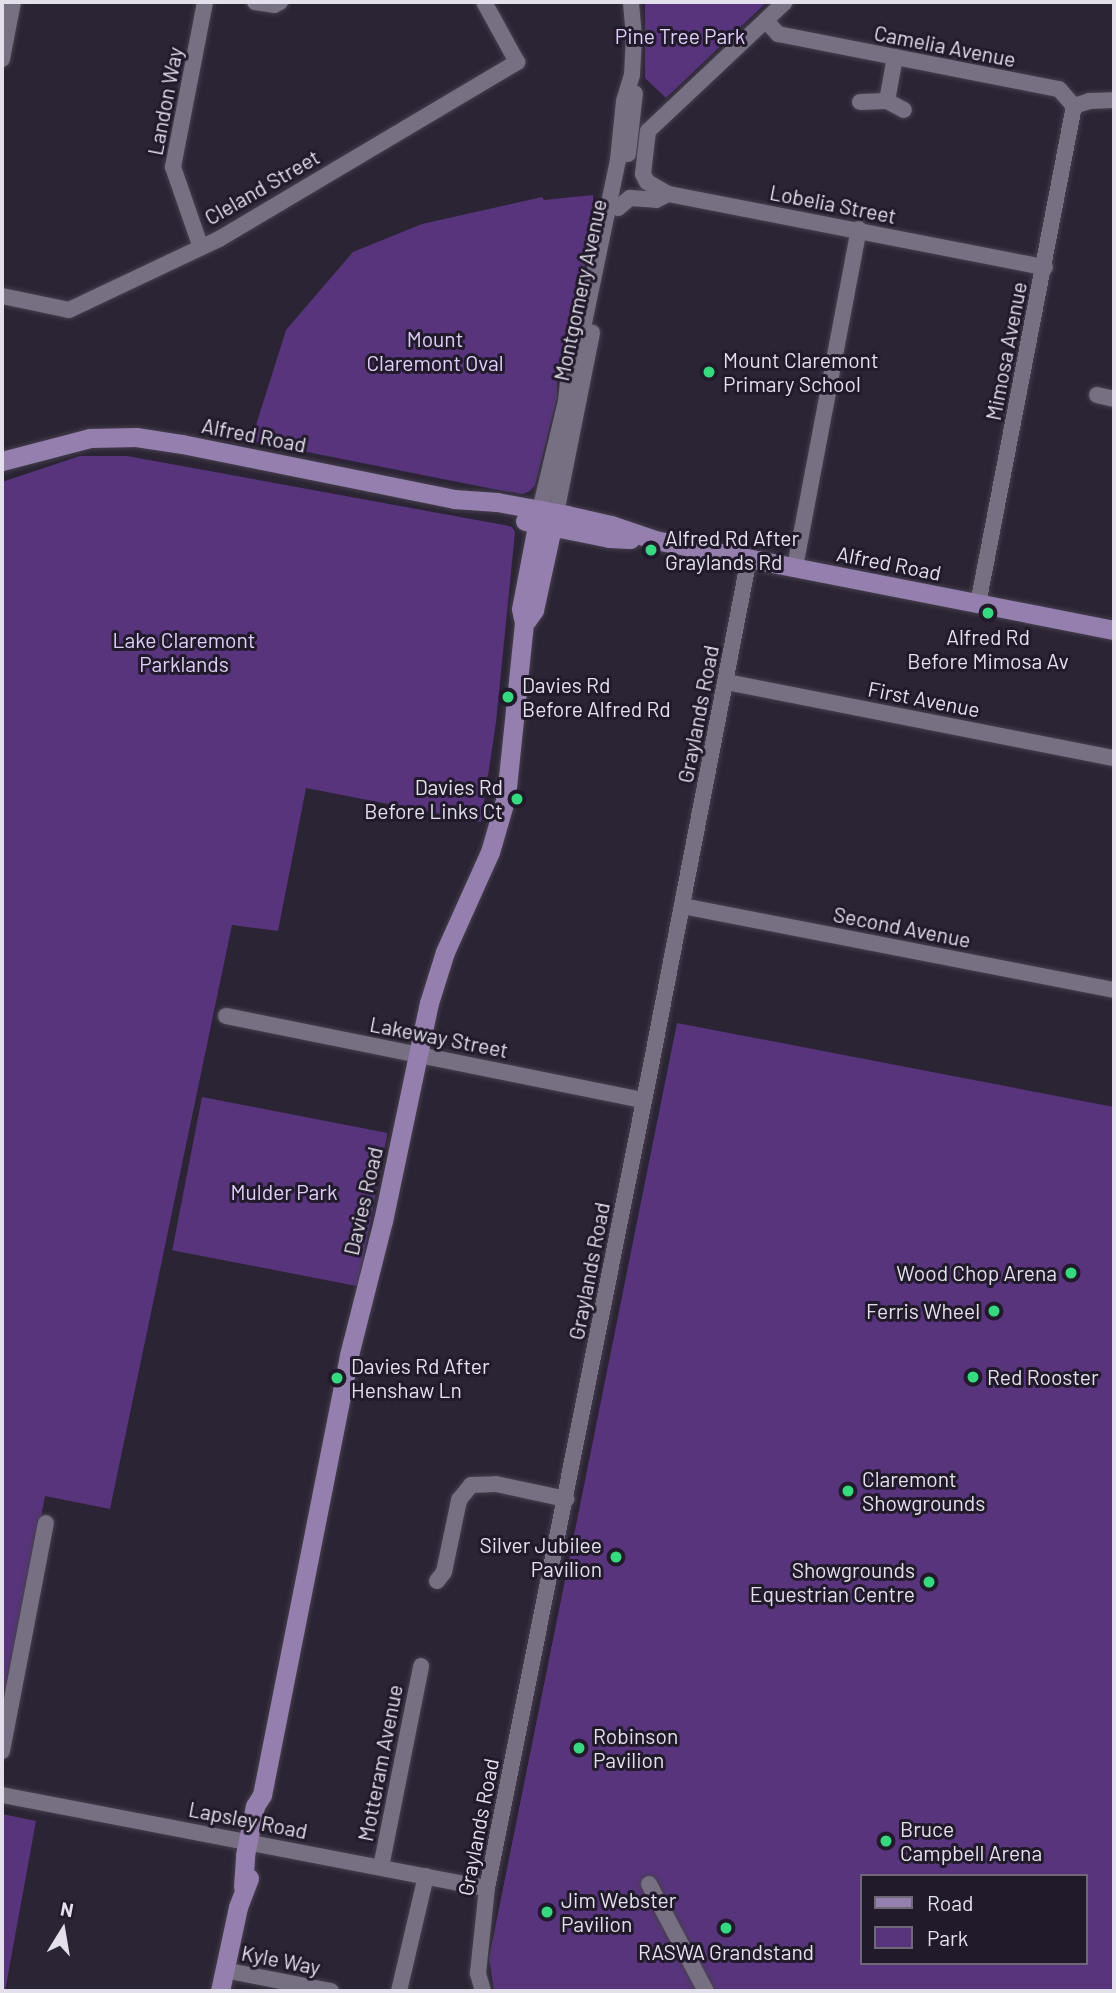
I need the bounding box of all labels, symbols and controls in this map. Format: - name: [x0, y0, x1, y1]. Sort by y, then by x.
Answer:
- street label: Camelia Avenue: [872, 20, 1018, 72]
- park label: Pine Tree Park: [615, 23, 745, 49]
- street label: Landon Way: [142, 45, 188, 157]
- street label: Cleland Street: [200, 144, 324, 230]
- street label: Lobelia Street: [768, 179, 898, 229]
- street label: Montgomery Avenue: [548, 197, 612, 383]
- street label: Mimosa Avenue: [980, 279, 1032, 423]
- park label: Mount Claremont Oval: [366, 326, 504, 376]
- place label: Mount Claremont Primary School: [723, 347, 879, 397]
- marker: Mount Claremont Primary School: [701, 364, 717, 380]
- street label: Alfred Road: [200, 413, 308, 457]
- place label: Alfred Rd After Graylands Rd: [665, 525, 799, 575]
- street label: Alfred Road: [835, 541, 943, 585]
- marker: Alfred Rd After Graylands Rd: [643, 542, 659, 558]
- marker: Alfred Rd Before Mimosa Av: [980, 605, 996, 621]
- place label: Alfred Rd Before Mimosa Av: [907, 624, 1069, 674]
- park label: Lake Claremont Parklands: [113, 627, 255, 677]
- street label: Graylands Road: [672, 643, 724, 785]
- place label: Davies Rd Before Alfred Rd: [522, 672, 671, 722]
- street label: First Avenue: [866, 676, 982, 722]
- marker: Davies Rd Before Alfred Rd: [500, 689, 516, 705]
- place label: Davies Rd Before Links Ct: [364, 774, 503, 824]
- marker: Davies Rd Before Links Ct: [509, 791, 525, 807]
- street label: Second Avenue: [831, 901, 973, 953]
- street label: Lakeway Street: [368, 1011, 510, 1063]
- street label: Davies Road: [338, 1144, 388, 1258]
- park label: Mulder Park: [231, 1179, 337, 1205]
- street label: Graylands Road: [563, 1200, 615, 1342]
- place label: Wood Chop Arena: [896, 1260, 1057, 1286]
- marker: Wood Chop Arena: [1063, 1265, 1079, 1281]
- place label: Ferris Wheel: [866, 1298, 980, 1324]
- marker: Ferris Wheel: [986, 1303, 1002, 1319]
- place label: Davies Rd After Henshaw Ln: [351, 1353, 490, 1403]
- place label: Red Rooster: [987, 1364, 1099, 1390]
- marker: Red Rooster: [965, 1369, 981, 1385]
- marker: Davies Rd After Henshaw Ln: [329, 1370, 345, 1386]
- place label: Claremont Showgrounds: [862, 1466, 985, 1516]
- marker: Claremont Showgrounds: [840, 1483, 856, 1499]
- place label: Silver Jubilee Pavilion: [479, 1532, 602, 1582]
- marker: Silver Jubilee Pavilion: [608, 1549, 624, 1565]
- place label: Showgrounds Equestrian Centre: [750, 1557, 915, 1607]
- marker: Showgrounds Equestrian Centre: [921, 1574, 937, 1590]
- street label: Motteram Avenue: [352, 1682, 408, 1844]
- place label: Robinson Pavilion: [593, 1723, 678, 1773]
- marker: Robinson Pavilion: [571, 1740, 587, 1756]
- street label: Graylands Road: [452, 1756, 504, 1898]
- street label: Lapsley Road: [186, 1796, 310, 1844]
- place label: Bruce Campbell Arena: [900, 1816, 1042, 1866]
- marker: Bruce Campbell Arena: [878, 1833, 894, 1849]
- legend: [860, 1874, 1088, 1965]
- place label: Jim Webster Pavilion: [561, 1887, 676, 1937]
- text: Road: [927, 1890, 973, 1915]
- north arrow: [28, 1895, 98, 1965]
- text: N: [59, 1896, 75, 1921]
- marker: Jim Webster Pavilion: [539, 1904, 555, 1920]
- marker: RASWA Grandstand: [718, 1920, 734, 1936]
- text: Park: [927, 1925, 968, 1950]
- place label: RASWA Grandstand: [638, 1939, 814, 1965]
- street label: Kyle Way: [239, 1940, 323, 1980]

